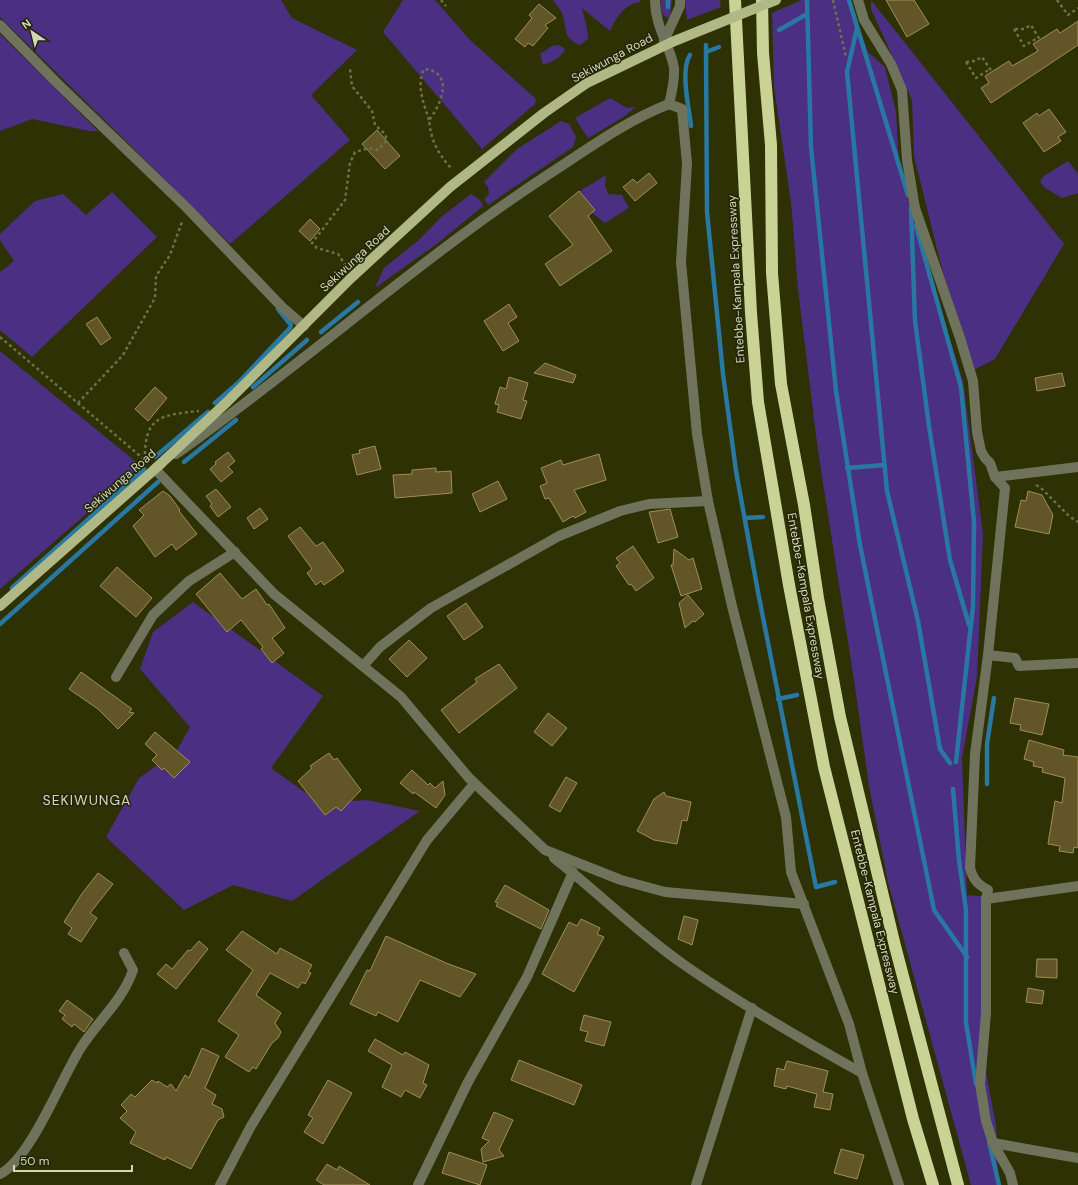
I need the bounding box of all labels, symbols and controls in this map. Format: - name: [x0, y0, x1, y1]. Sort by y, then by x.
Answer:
- north arrow: [12, 12, 52, 52]
- text: N: [19, 16, 34, 32]
- street label: Sekiwunga Road: [569, 30, 655, 86]
- street label: Entebbe-Kampala Expressway: [724, 194, 748, 364]
- street label: Sekiwunga Road: [317, 222, 393, 296]
- street label: Sekiwunga Road: [81, 445, 159, 517]
- street label: Entebbe-Kampala Expressway: [783, 511, 829, 681]
- district label: SEKIWUNGA: [43, 791, 131, 809]
- street label: Entebbe-Kampala Expressway: [847, 828, 903, 996]
- scale bar: [14, 1147, 132, 1173]
- text: 50 m: [20, 1153, 49, 1169]

